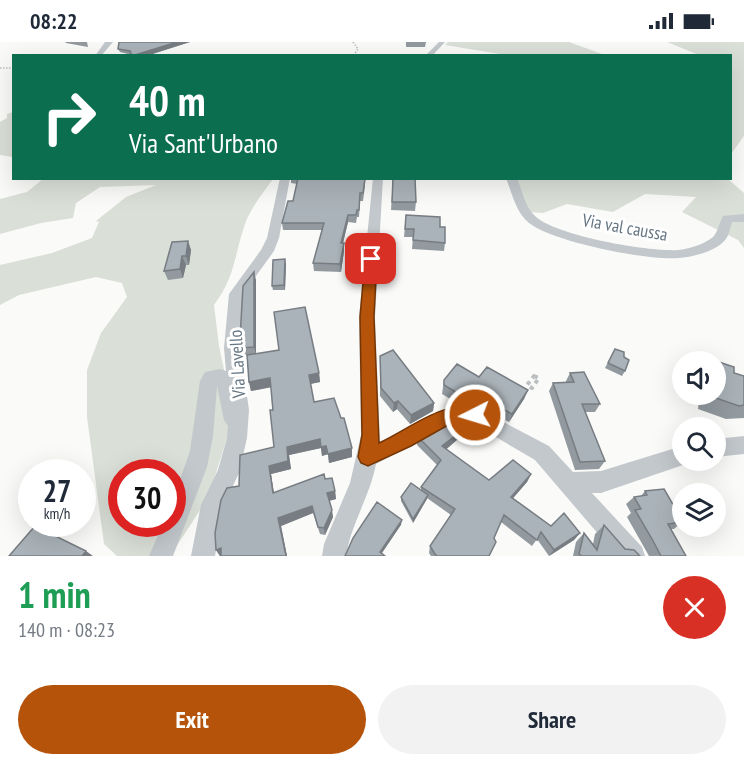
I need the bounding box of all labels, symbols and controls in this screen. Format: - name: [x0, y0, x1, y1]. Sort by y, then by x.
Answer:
- text: 08:22: [30, 7, 78, 35]
- text: 40 m: [129, 73, 206, 128]
- icon: right: [30, 78, 108, 156]
- text: Via Sant'Urbano: [129, 126, 278, 160]
- street label: Via val caussa: [580, 208, 669, 246]
- pin: [345, 233, 396, 284]
- icon: arrive: [354, 242, 387, 275]
- street label: Via Lavello: [224, 329, 250, 400]
- map controls: [672, 351, 726, 537]
- button: sound: [672, 351, 726, 405]
- position arrow: [443, 383, 507, 447]
- button: search: [672, 417, 726, 471]
- speed limit sign: 30: [108, 459, 186, 537]
- text: 27: [43, 471, 71, 510]
- button: layers: [672, 483, 726, 537]
- text: km/h: [44, 504, 70, 523]
- text: 1 min: [18, 571, 91, 618]
- button: close: [663, 576, 726, 639]
- text: 140 m · 08:23: [18, 617, 115, 643]
- button: Exit: [18, 685, 366, 754]
- button: Share: [378, 685, 726, 754]

